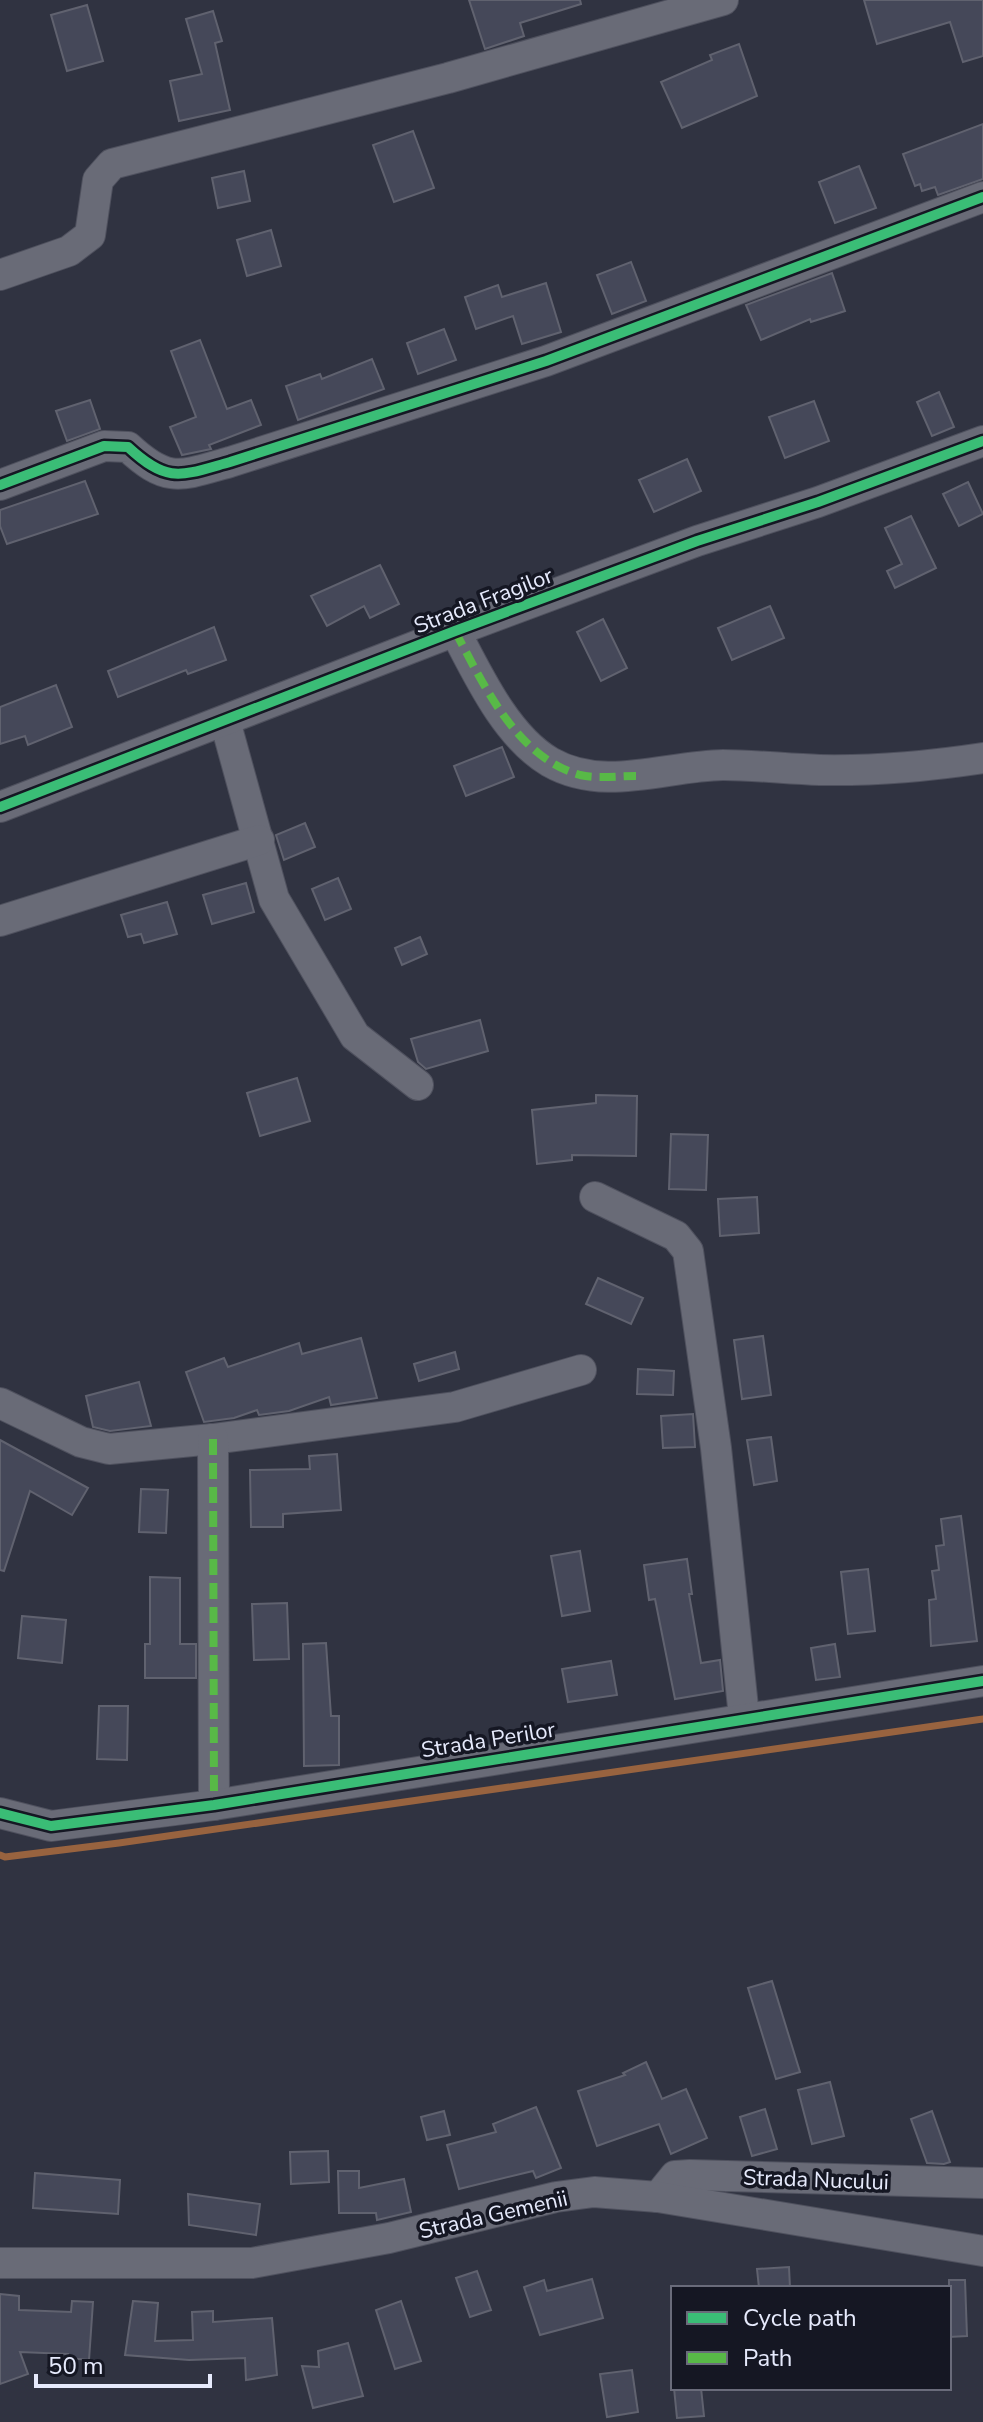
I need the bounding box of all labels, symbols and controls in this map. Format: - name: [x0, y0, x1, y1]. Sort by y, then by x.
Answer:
- street label: Strada Fragilor: [410, 561, 557, 641]
- street label: Strada Perilor: [419, 1715, 557, 1765]
- street label: Strada Nucului: [743, 2162, 889, 2198]
- street label: Strada Gemenii: [416, 2183, 570, 2247]
- legend: [671, 2286, 951, 2390]
- text: Cycle path: [743, 2302, 857, 2334]
- scale bar: [36, 2338, 210, 2388]
- text: Path: [743, 2342, 792, 2374]
- text: 50 m: [48, 2350, 104, 2382]

